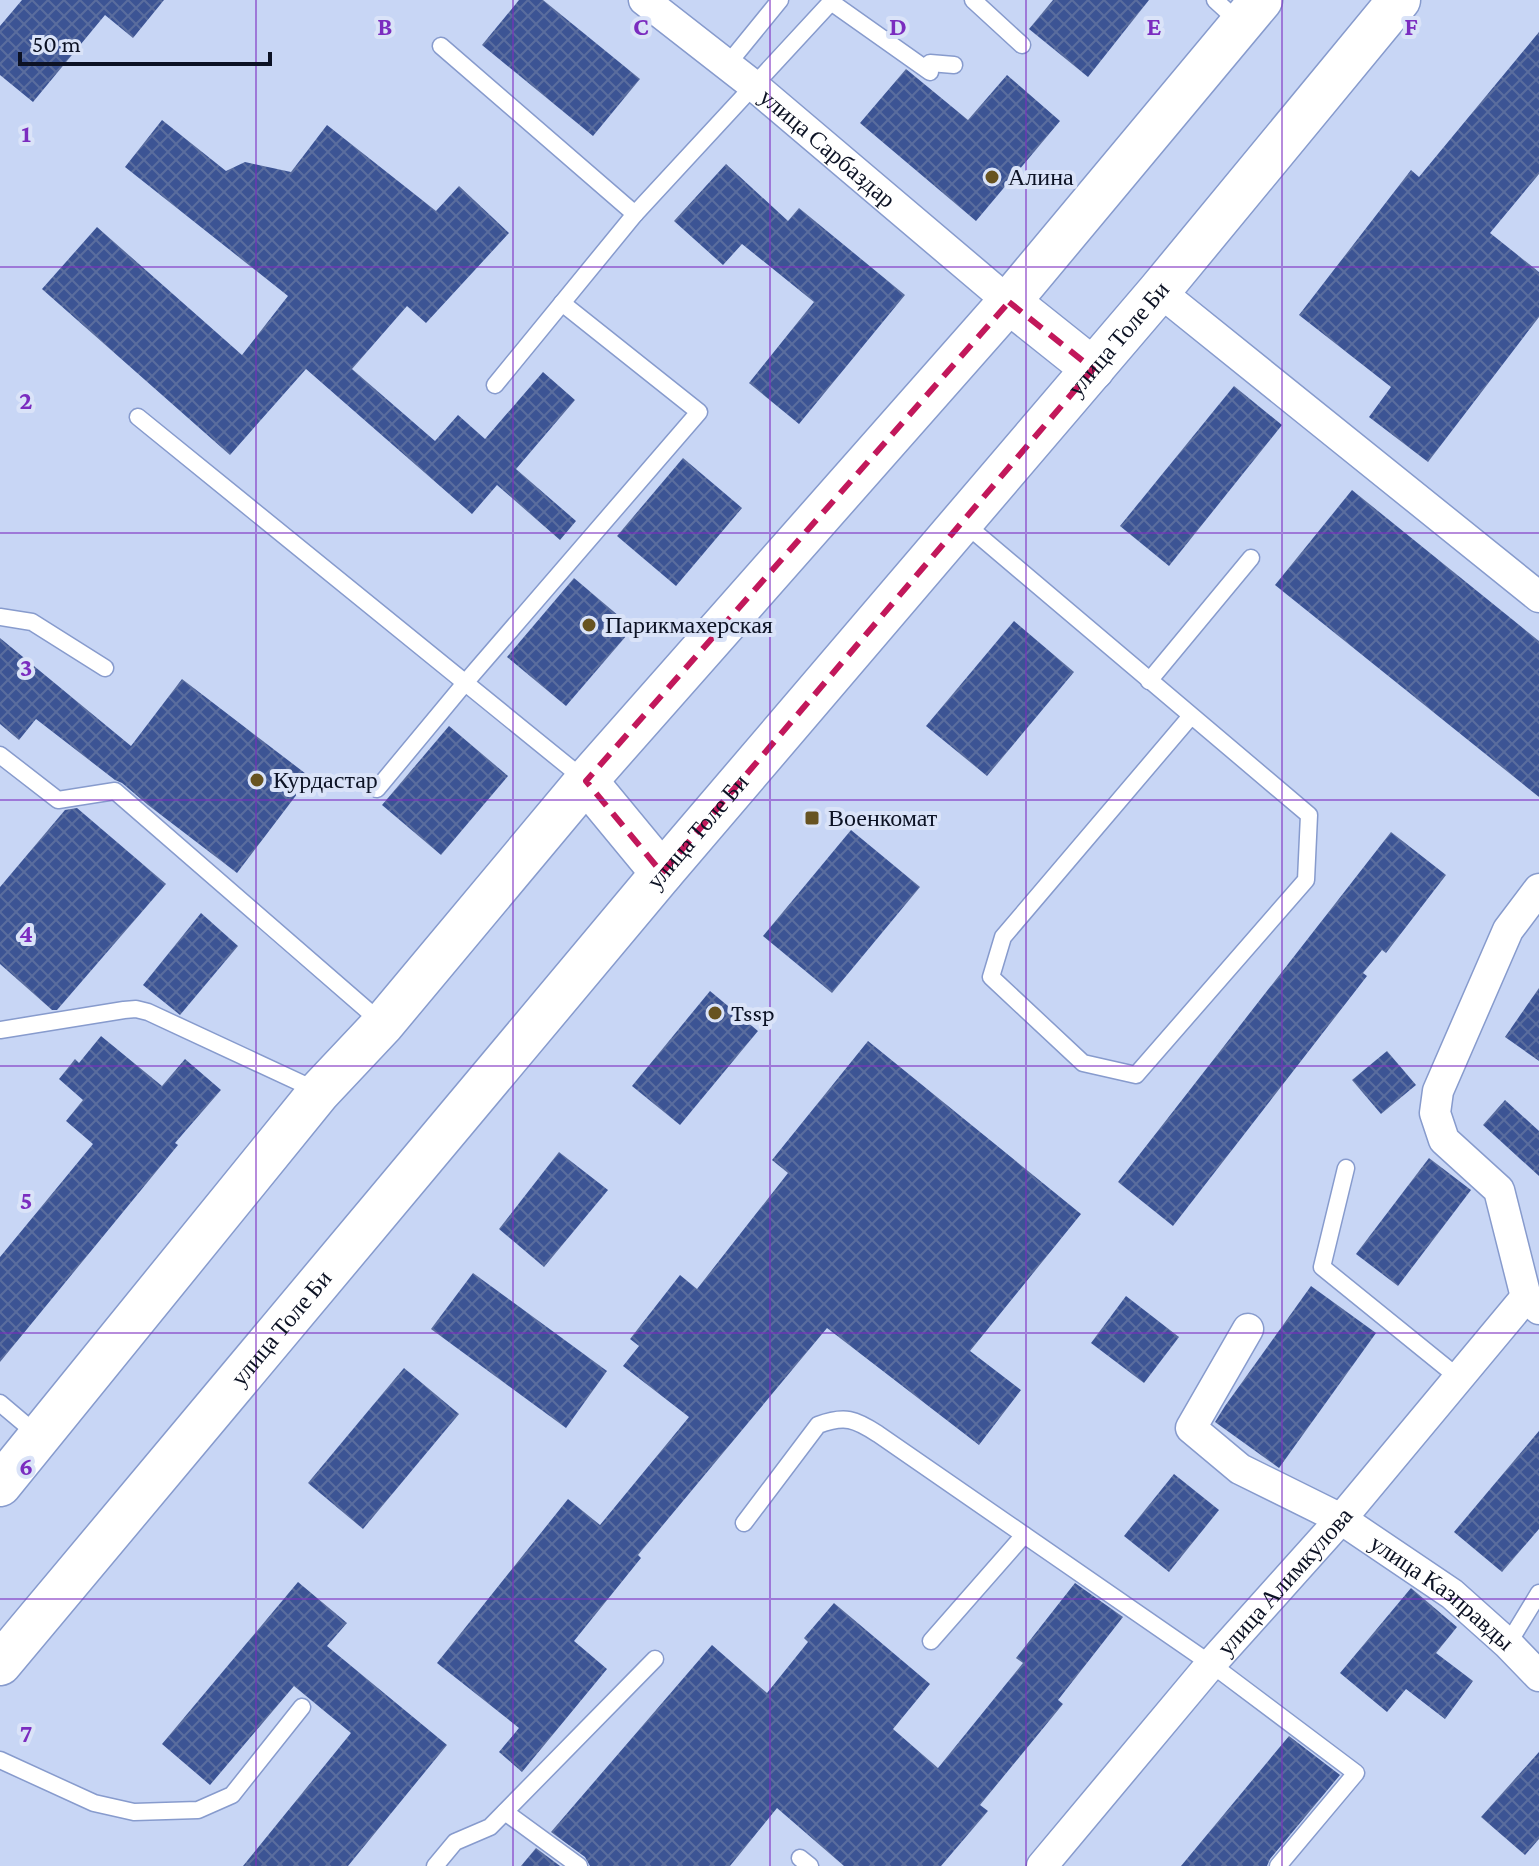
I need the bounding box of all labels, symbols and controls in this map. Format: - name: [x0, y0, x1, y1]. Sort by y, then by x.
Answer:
- text: B: [377, 12, 393, 41]
- text: C: [633, 12, 649, 41]
- text: D: [889, 12, 907, 41]
- text: E: [1147, 12, 1162, 41]
- text: F: [1404, 12, 1418, 41]
- scale bar: [20, 16, 270, 66]
- text: 50 m: [32, 30, 81, 57]
- street label: улица Сарбаздар: [755, 83, 901, 213]
- text: 1: [21, 119, 31, 148]
- place label: Алина: [1008, 163, 1074, 190]
- marker: Алина: [983, 168, 1001, 186]
- street label: улица Толе Би: [1061, 276, 1174, 401]
- text: 2: [19, 386, 33, 415]
- place label: Парикмахерская: [605, 611, 773, 638]
- marker: Парикмахерская: [580, 616, 598, 634]
- text: 3: [20, 653, 32, 682]
- place label: Курдастар: [273, 766, 378, 793]
- street label: улица Толе Би: [641, 768, 754, 894]
- marker: Курдастар: [248, 771, 266, 789]
- place label: Военкомат: [828, 804, 938, 831]
- marker: Военкомат: [803, 809, 821, 827]
- text: 4: [19, 919, 33, 948]
- place label: Tssp: [731, 999, 775, 1026]
- marker: Tssp: [706, 1004, 724, 1022]
- text: 5: [20, 1186, 32, 1215]
- street label: улица Толе Би: [225, 1265, 337, 1391]
- text: 6: [19, 1452, 33, 1481]
- street label: улица Алимкулова: [1211, 1502, 1358, 1661]
- street label: улица Казправды: [1365, 1529, 1520, 1656]
- text: 7: [20, 1719, 32, 1748]

